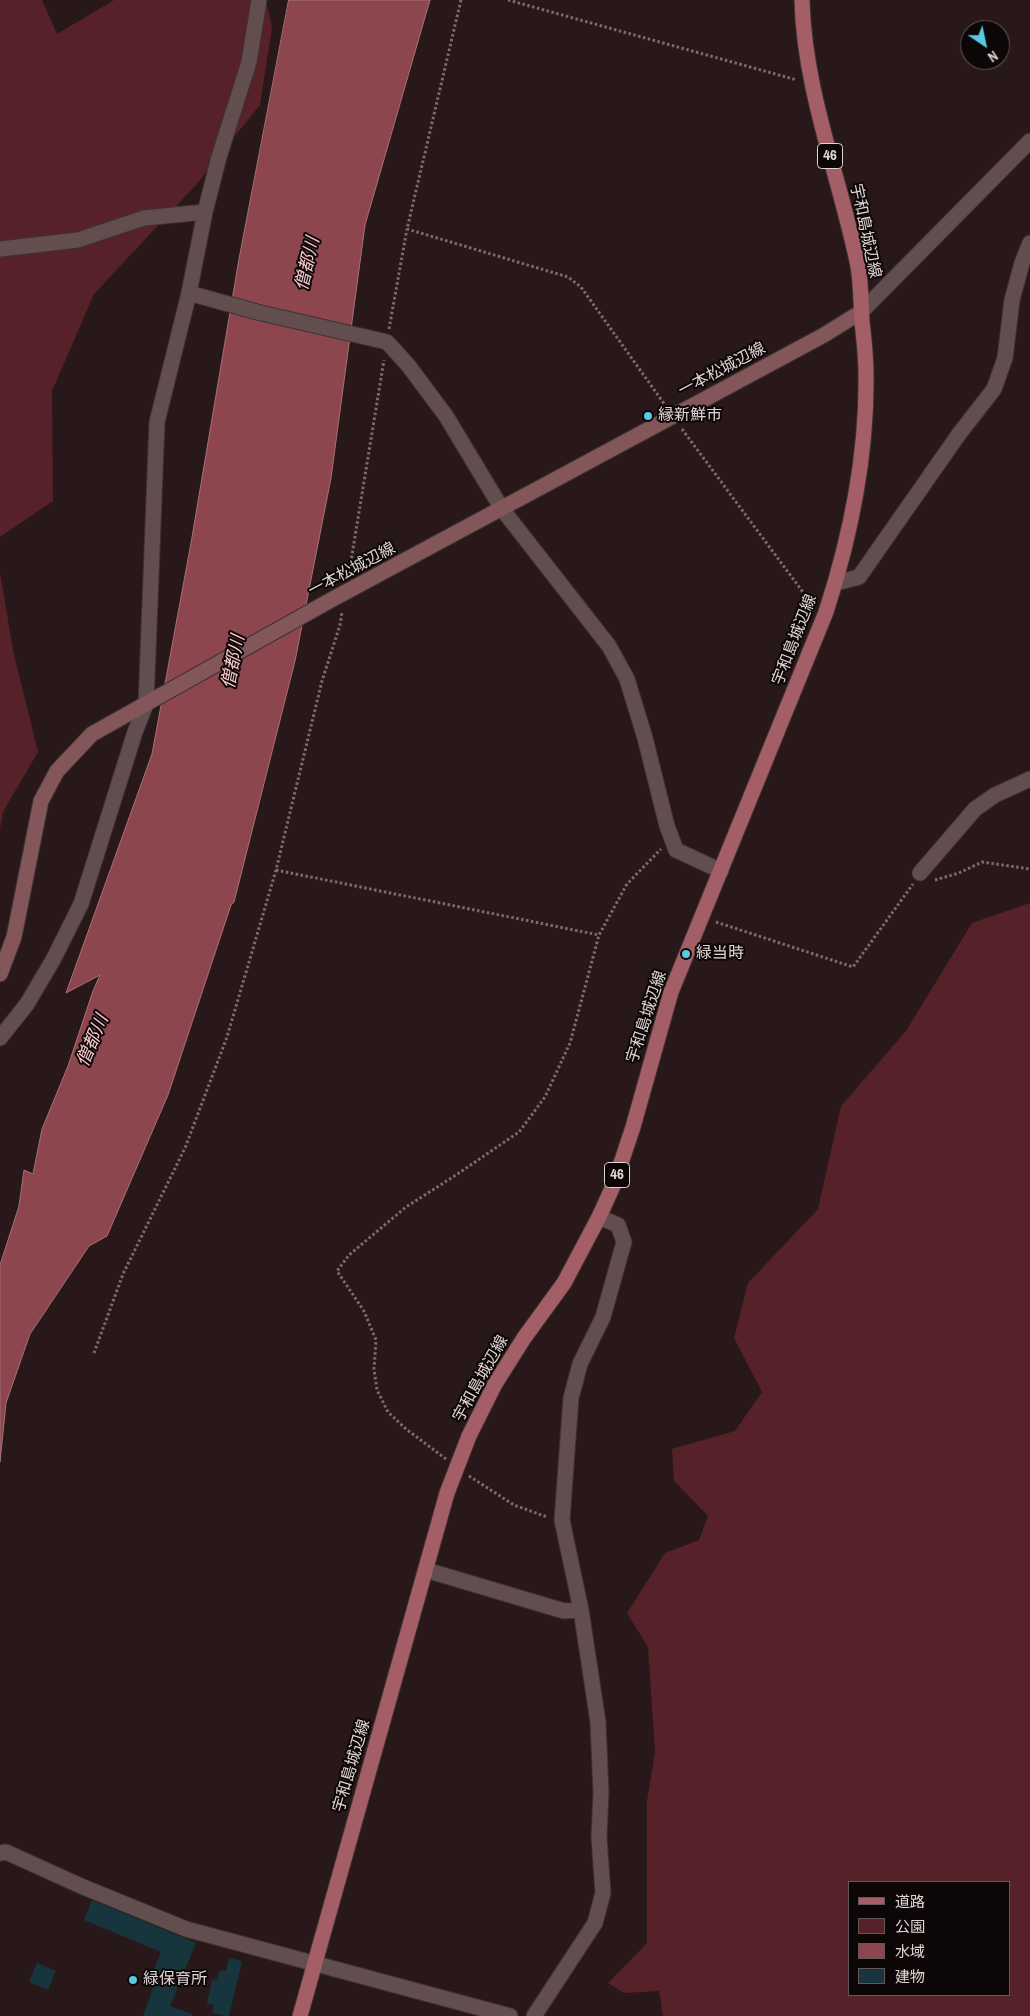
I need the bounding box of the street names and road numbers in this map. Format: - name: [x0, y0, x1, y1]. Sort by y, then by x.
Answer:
- road number: 46: [818, 144, 842, 168]
- street label: 宇和島城辺線: [846, 182, 884, 280]
- street label: 一本松城辺線: [675, 339, 769, 401]
- street label: 一本松城辺線: [305, 539, 399, 601]
- street label: 宇和島城辺線: [769, 592, 821, 688]
- street label: 宇和島城辺線: [623, 968, 671, 1066]
- road number: 46: [604, 1162, 630, 1188]
- street label: 宇和島城辺線: [449, 1332, 513, 1426]
- street label: 宇和島城辺線: [330, 1717, 374, 1815]

